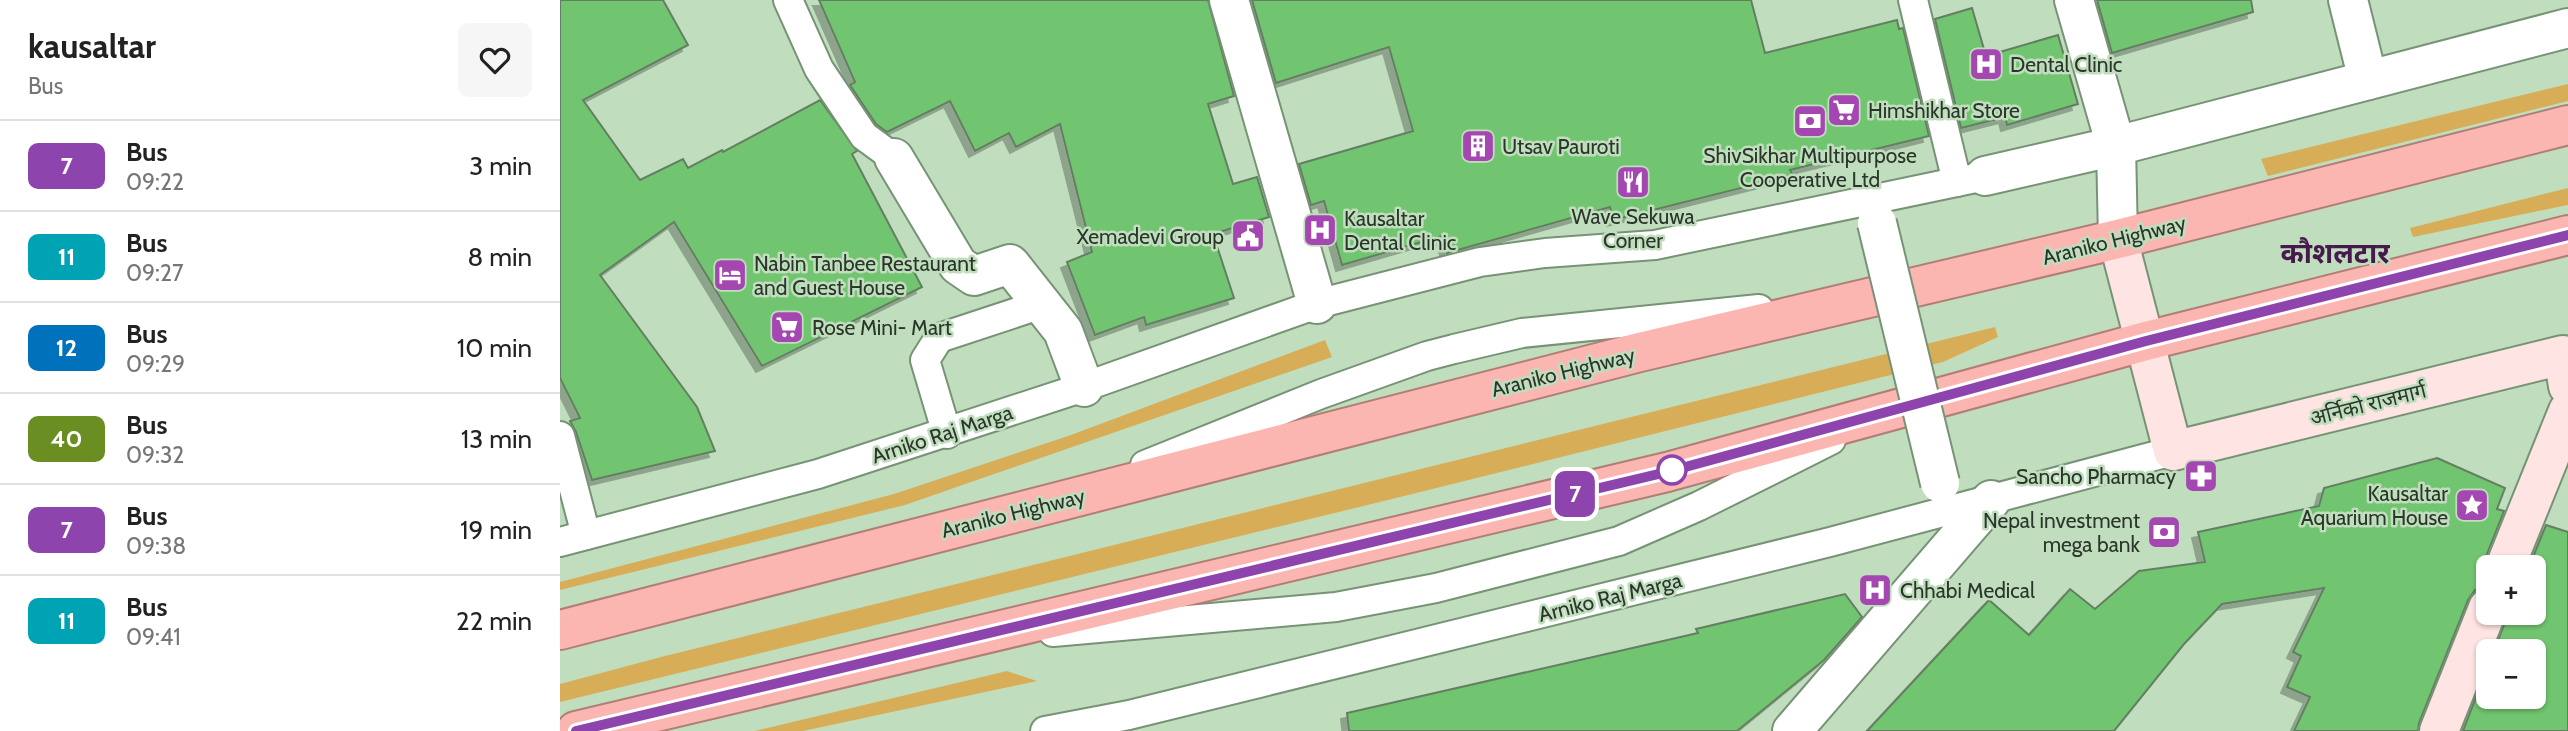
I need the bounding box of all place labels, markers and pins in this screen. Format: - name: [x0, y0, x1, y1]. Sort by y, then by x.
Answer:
- hospital icon: Dental Clinic: [1967, 45, 2005, 83]
- place label: Dental Clinic: [2010, 52, 2122, 77]
- supermarket icon: Himshikhar Store: [1825, 91, 1863, 129]
- place label: Himshikhar Store: [1868, 98, 2020, 123]
- bank icon: ShivSikhar Multipurpose Cooperative Ltd: [1791, 102, 1829, 140]
- building icon: Utsav Pauroti: [1459, 127, 1497, 165]
- place label: Utsav Pauroti: [1502, 134, 1620, 159]
- place label: ShivSikhar Multipurpose Cooperative Ltd: [1703, 143, 1917, 192]
- restaurant icon: Wave Sekuwa Corner: [1614, 163, 1652, 201]
- place label: Wave Sekuwa Corner: [1572, 204, 1695, 253]
- place label: Kausaltar Dental Clinic: [1344, 206, 1456, 255]
- hospital icon: Kausaltar Dental Clinic: [1301, 211, 1339, 249]
- public building icon: Xemadevi Group: [1229, 217, 1267, 255]
- place label: Xemadevi Group: [1077, 224, 1224, 249]
- place label: Nabin Tanbee Restaurant and Guest House: [754, 251, 976, 300]
- hotel icon: Nabin Tanbee Restaurant and Guest House: [711, 256, 749, 294]
- supermarket icon: Rose Mini- Mart: [768, 308, 806, 346]
- place label: Rose Mini- Mart: [812, 315, 952, 340]
- unlabelled marker: [1657, 455, 1687, 485]
- pharmacy icon: Sancho Pharmacy: [2182, 457, 2220, 495]
- place label: Sancho Pharmacy: [2016, 464, 2176, 489]
- place label: Kausaltar Aquarium House: [2301, 481, 2448, 530]
- place icon: Kausaltar Aquarium House: [2453, 486, 2491, 524]
- place label: Nepal investment mega bank: [1983, 508, 2141, 557]
- bank icon: Nepal investment mega bank: [2145, 513, 2183, 551]
- hospital icon: Chhabi Medical: [1856, 571, 1894, 609]
- place label: Chhabi Medical: [1900, 578, 2035, 603]

